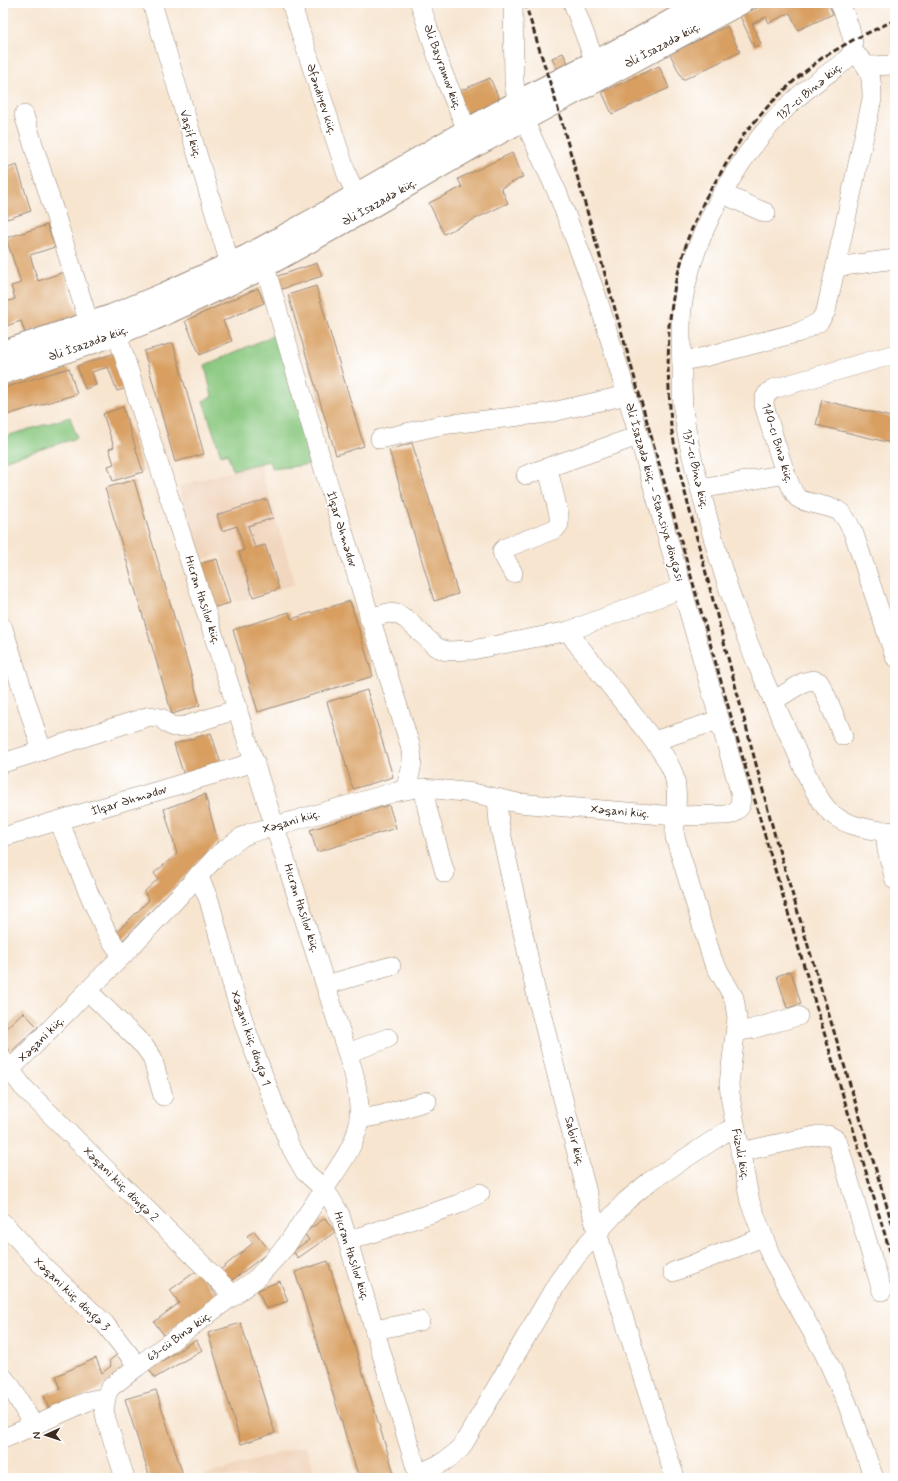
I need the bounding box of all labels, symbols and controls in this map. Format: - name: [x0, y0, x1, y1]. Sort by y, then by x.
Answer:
- street label: Əli İsazadə küç.: [622, 19, 703, 73]
- street label: Əli Bayramov küç.: [419, 22, 465, 112]
- street label: 137-ci Binə küç.: [773, 59, 846, 124]
- street label: Əfəndiyev küç.: [302, 62, 340, 137]
- street label: Vaqif küç.: [175, 108, 205, 160]
- street label: Əli İsazadə küç.: [339, 175, 420, 231]
- street label: Əli İsazadə küç.: [46, 322, 130, 366]
- street label: Əli İsazadə küç. - Stansiya döngəsi: [620, 401, 687, 584]
- street label: 140-cı Binə küç.: [757, 401, 797, 485]
- street label: 137-ci Binə küç.: [678, 428, 712, 511]
- street label: İlqar Əhmədov: [322, 489, 360, 570]
- street label: Hicran Hasilov küç.: [180, 554, 224, 647]
- street label: İlqar Əhmədov: [89, 782, 170, 820]
- street label: Xəqani küç.: [590, 801, 650, 823]
- street label: Xəqani küç.: [261, 806, 322, 838]
- street label: Hicran Hasilov küç.: [279, 862, 323, 955]
- street label: Xəqani küç. döngə 1: [225, 989, 274, 1088]
- street label: Xəqani küç.: [15, 1013, 68, 1066]
- street label: Sabir küç.: [560, 1115, 588, 1168]
- street label: Füzuli küç.: [727, 1127, 753, 1181]
- street label: Xəqani küç. döngə 2: [78, 1144, 161, 1227]
- street label: Hicran Hasilov küç.: [329, 1210, 373, 1303]
- street label: Xəqani küç. döngə 3: [29, 1254, 113, 1336]
- street label: 63-cü Binə küç.: [144, 1308, 215, 1366]
- north arrow: [26, 1415, 66, 1455]
- text: N: [30, 1431, 44, 1439]

